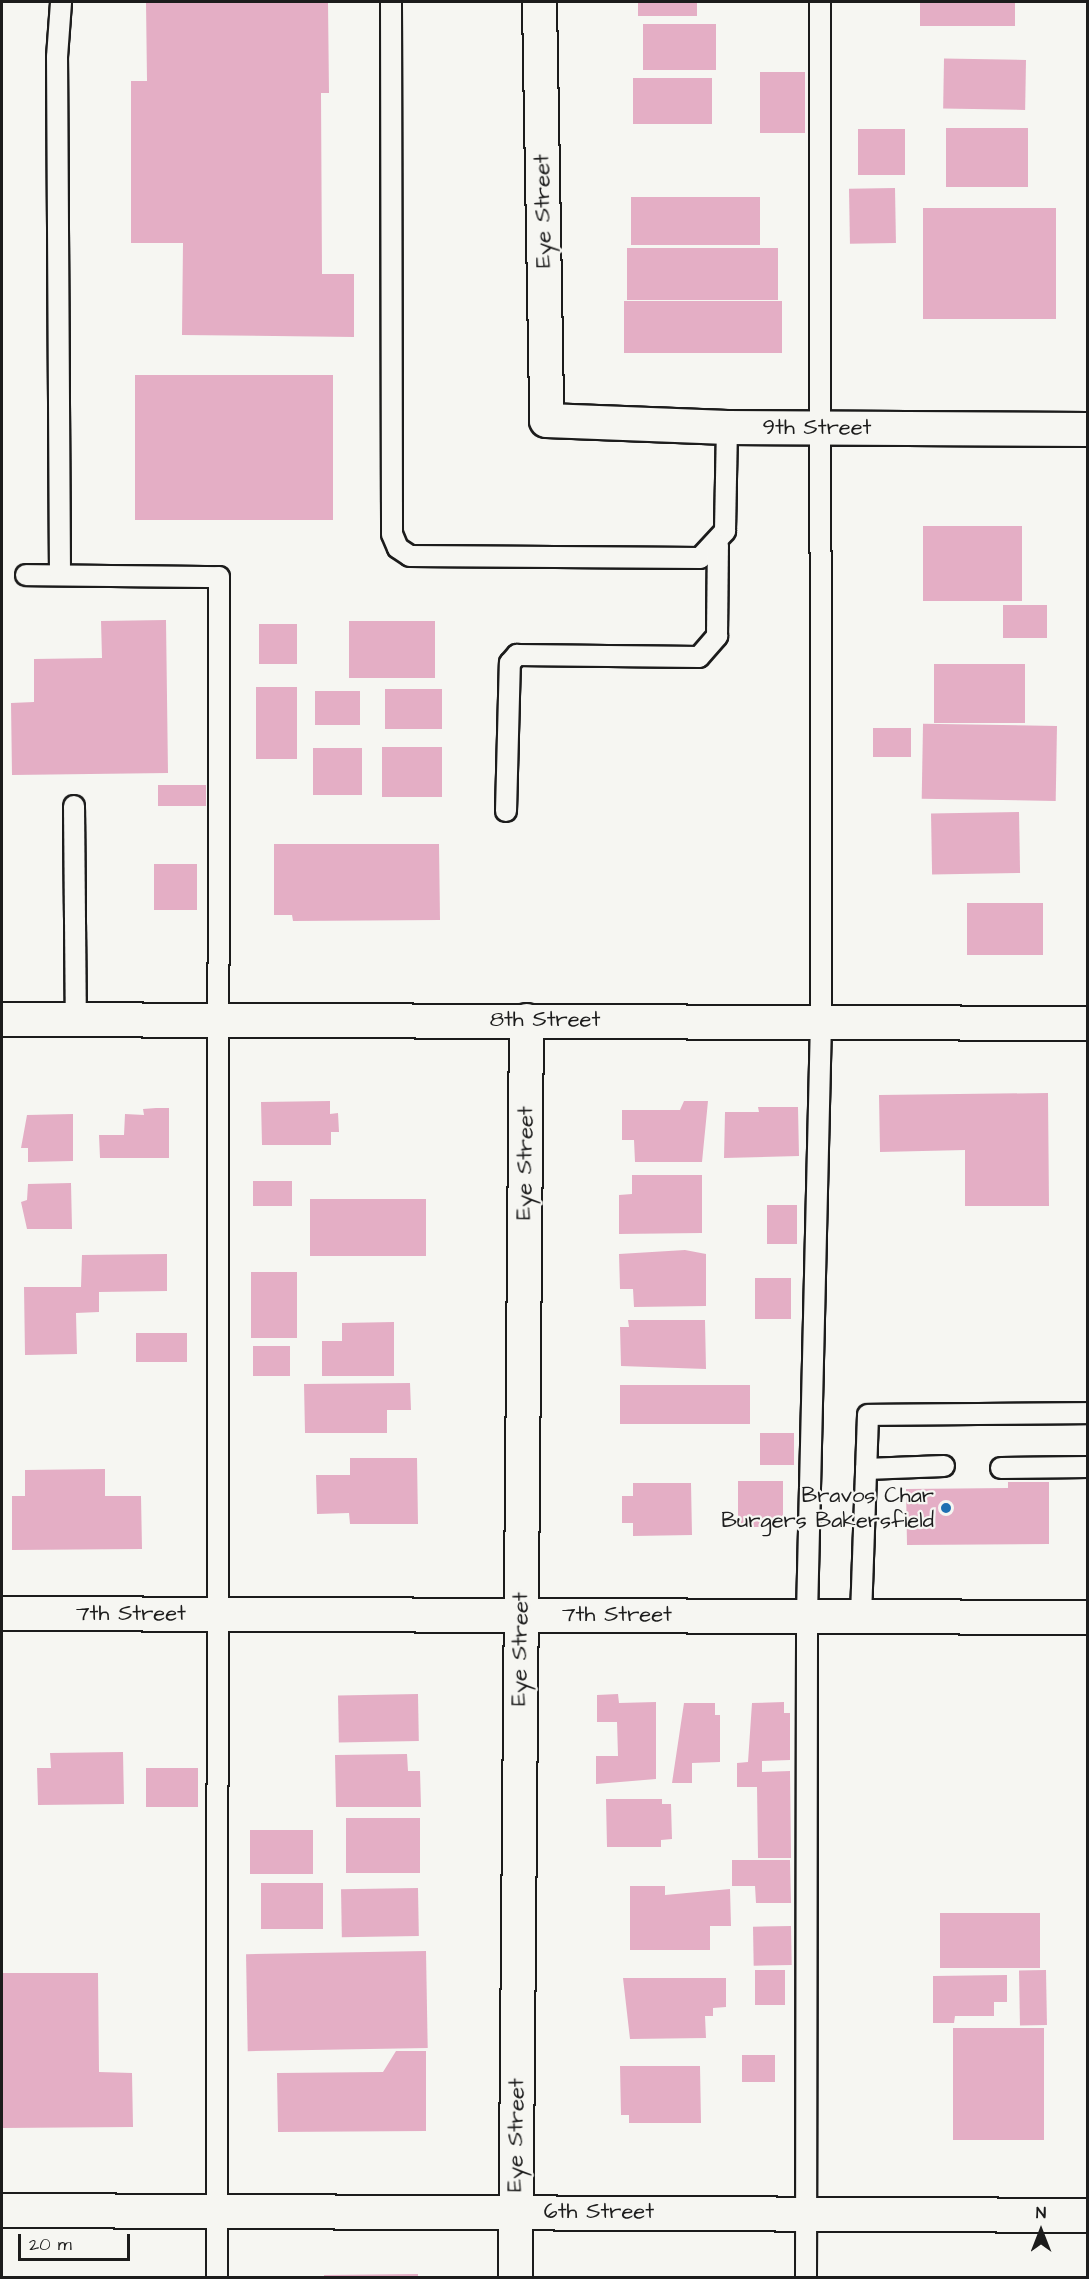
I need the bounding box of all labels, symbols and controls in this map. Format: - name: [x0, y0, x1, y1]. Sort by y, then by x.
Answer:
- street label: Eye Street: [529, 154, 557, 268]
- street label: 9th Street: [763, 415, 871, 441]
- street label: 8th Street: [490, 1007, 600, 1033]
- street label: Eye Street: [511, 1106, 539, 1220]
- place label: Bravos Char Burgers Bakersfield: [721, 1482, 934, 1534]
- marker: Bravos Char Burgers Bakersfield: [939, 1501, 953, 1515]
- street label: Eye Street: [506, 1592, 534, 1706]
- street label: 7th Street: [76, 1601, 186, 1627]
- street label: 7th Street: [562, 1602, 672, 1628]
- street label: Eye Street: [502, 2078, 530, 2192]
- street label: 6th Street: [544, 2199, 654, 2225]
- north arrow: [1011, 2201, 1071, 2261]
- text: N: [1036, 2202, 1046, 2224]
- scale bar: [21, 2222, 134, 2260]
- text: 20 m: [29, 2232, 72, 2257]

